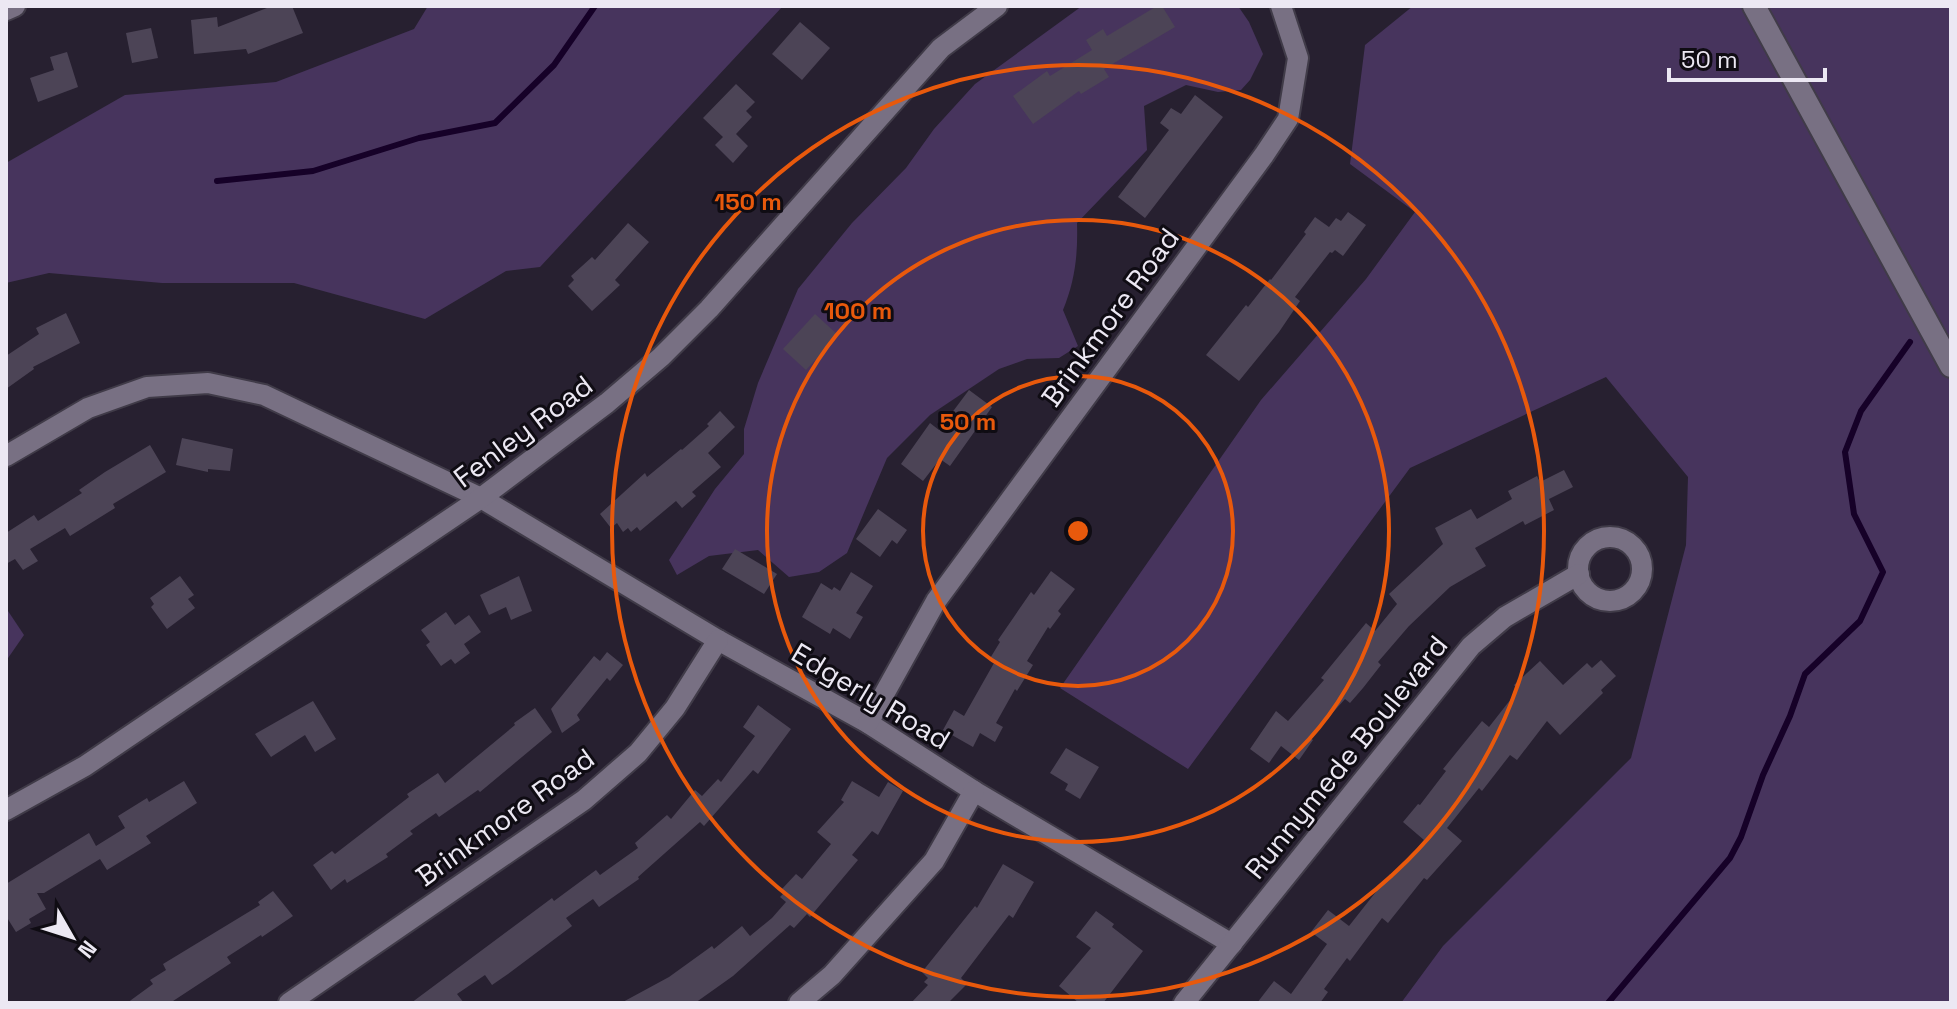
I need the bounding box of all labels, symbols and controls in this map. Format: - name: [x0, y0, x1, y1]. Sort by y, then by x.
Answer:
- scale bar: [1669, 32, 1825, 82]
- text: 50 m: [1681, 44, 1738, 75]
- text: 150 m: [714, 186, 782, 217]
- street label: Brinkmore Road: [1033, 221, 1187, 413]
- text: 100 m: [824, 295, 892, 326]
- street label: Fenley Road: [446, 367, 600, 495]
- text: 50 m: [940, 406, 996, 437]
- centre of rings: [1064, 517, 1092, 545]
- street label: Runnymede Boulevard: [1237, 628, 1455, 886]
- street label: Edgerly Road: [785, 635, 957, 757]
- street label: Brinkmore Road: [409, 740, 601, 894]
- north arrow: [32, 897, 112, 977]
- text: N: [72, 935, 103, 964]

